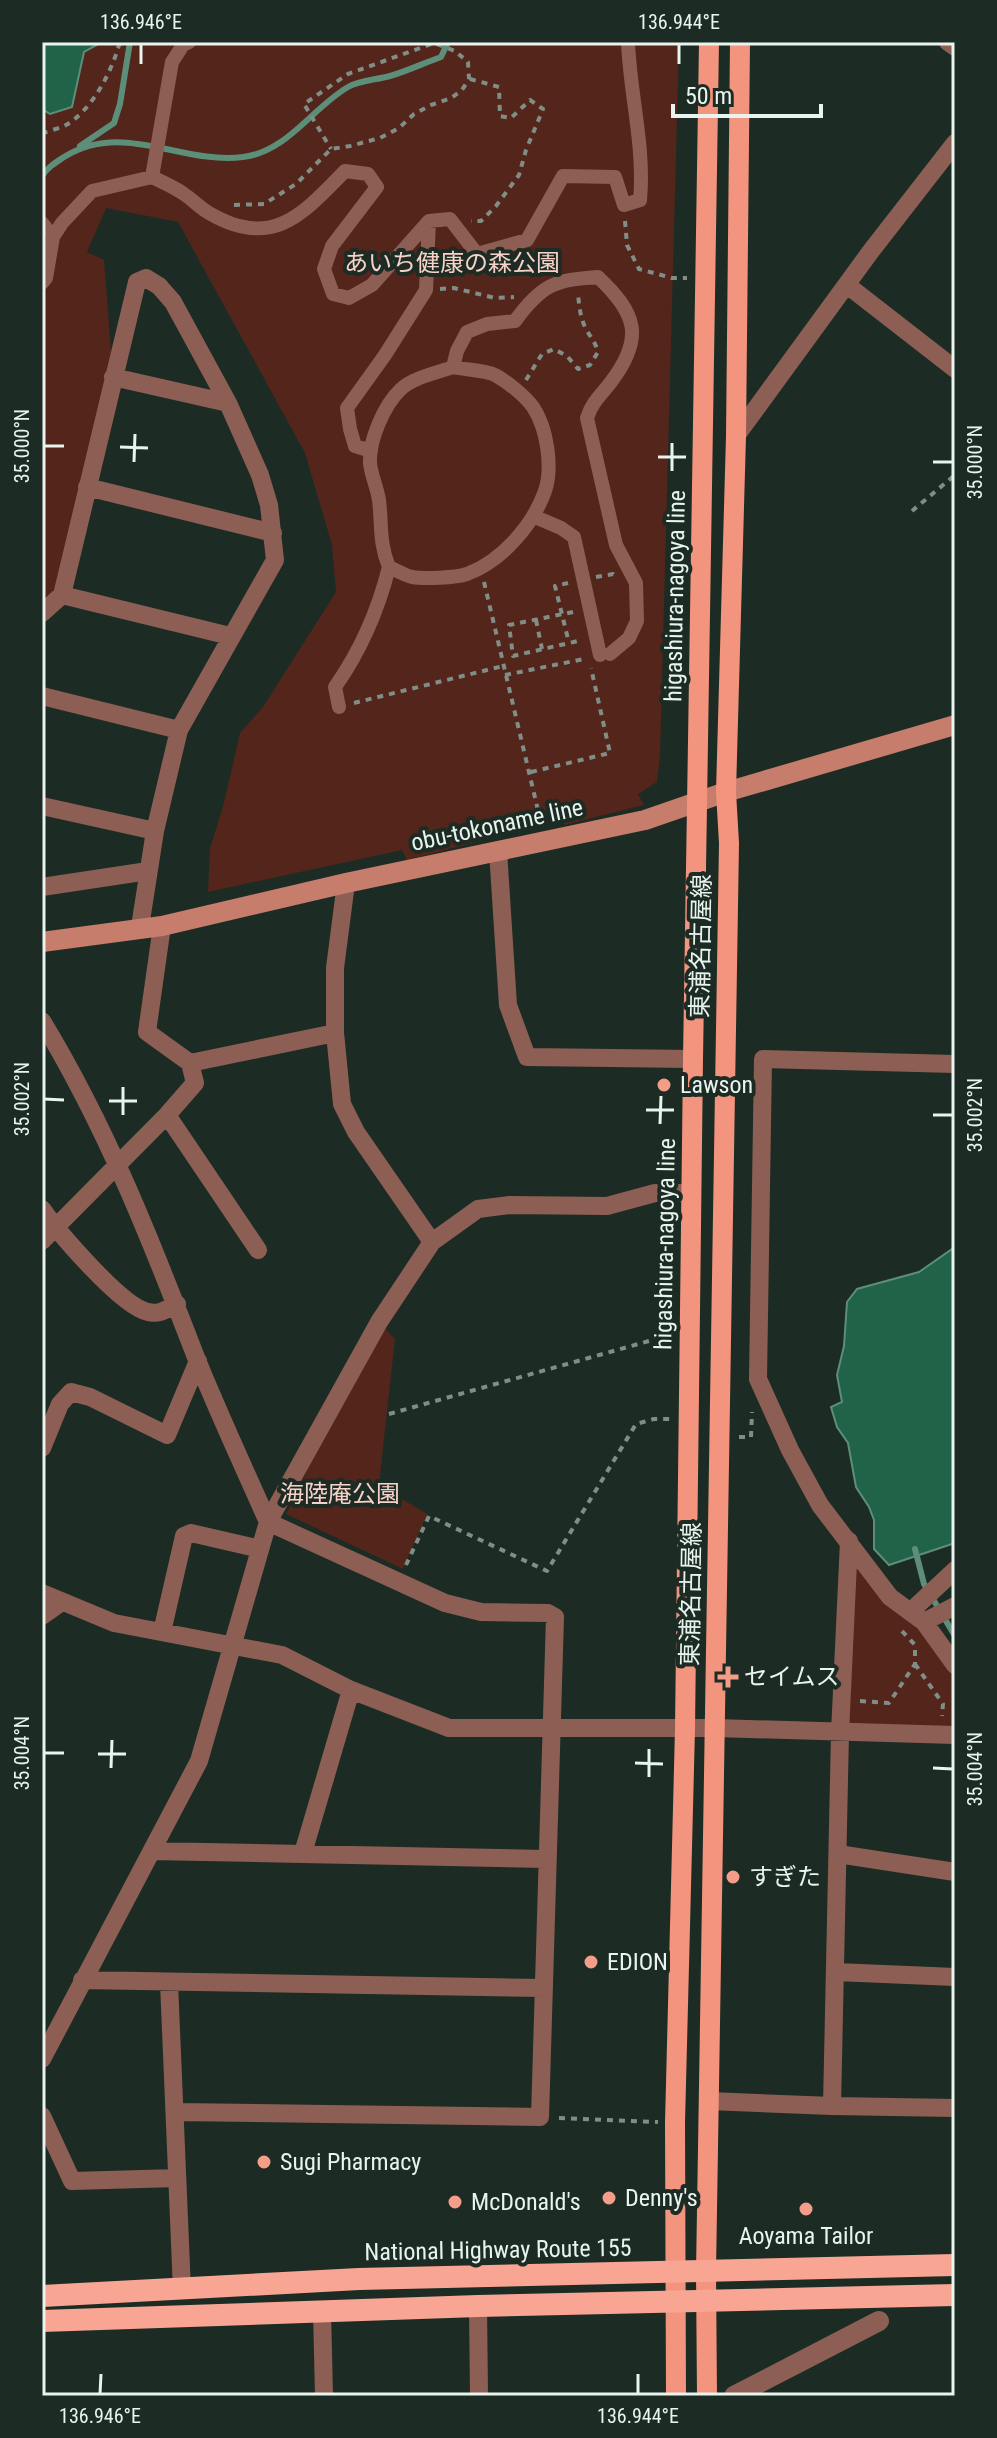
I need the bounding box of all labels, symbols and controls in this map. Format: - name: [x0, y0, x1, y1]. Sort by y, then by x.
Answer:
- text: 136.946°E: [100, 10, 182, 34]
- text: 136.944°E: [638, 10, 720, 34]
- scale bar: [673, 68, 821, 118]
- text: 50 m: [685, 82, 732, 110]
- park label: あいち健康の森公園: [344, 249, 560, 277]
- text: 35.000°N: [10, 409, 34, 483]
- text: 35.000°N: [963, 425, 987, 499]
- street label: higashiura-nagoya line: [659, 490, 691, 702]
- street label: obu-tokoname line: [408, 793, 586, 857]
- street label: 東浦名古屋線: [686, 874, 716, 1018]
- text: 35.002°N: [10, 1062, 34, 1136]
- place label: Lawson: [680, 1071, 753, 1099]
- marker: Lawson: [655, 1076, 673, 1094]
- text: 35.002°N: [963, 1078, 987, 1152]
- street label: higashiura-nagoya line: [649, 1138, 681, 1350]
- park label: 海陸庵公園: [280, 1480, 400, 1508]
- street label: 東浦名古屋線: [676, 1522, 706, 1666]
- place label: セイムス: [744, 1663, 840, 1691]
- marker: セイムス: [719, 1668, 737, 1686]
- text: 35.004°N: [10, 1716, 34, 1790]
- text: 35.004°N: [963, 1732, 987, 1806]
- place label: すぎた: [749, 1863, 821, 1891]
- marker: すぎた: [724, 1868, 742, 1886]
- place label: EDION: [607, 1948, 668, 1976]
- marker: EDION: [582, 1953, 600, 1971]
- place label: Sugi Pharmacy: [280, 2148, 421, 2176]
- marker: Sugi Pharmacy: [255, 2153, 273, 2171]
- place label: Denny's: [625, 2184, 698, 2212]
- place label: McDonald's: [471, 2188, 581, 2216]
- marker: Denny's: [600, 2189, 618, 2207]
- marker: McDonald's: [446, 2193, 464, 2211]
- marker: Aoyama Tailor: [797, 2200, 815, 2218]
- place label: Aoyama Tailor: [739, 2222, 873, 2250]
- street label: National Highway Route 155: [364, 2234, 632, 2266]
- text: 136.946°E: [59, 2404, 141, 2428]
- text: 136.944°E: [597, 2404, 679, 2428]

